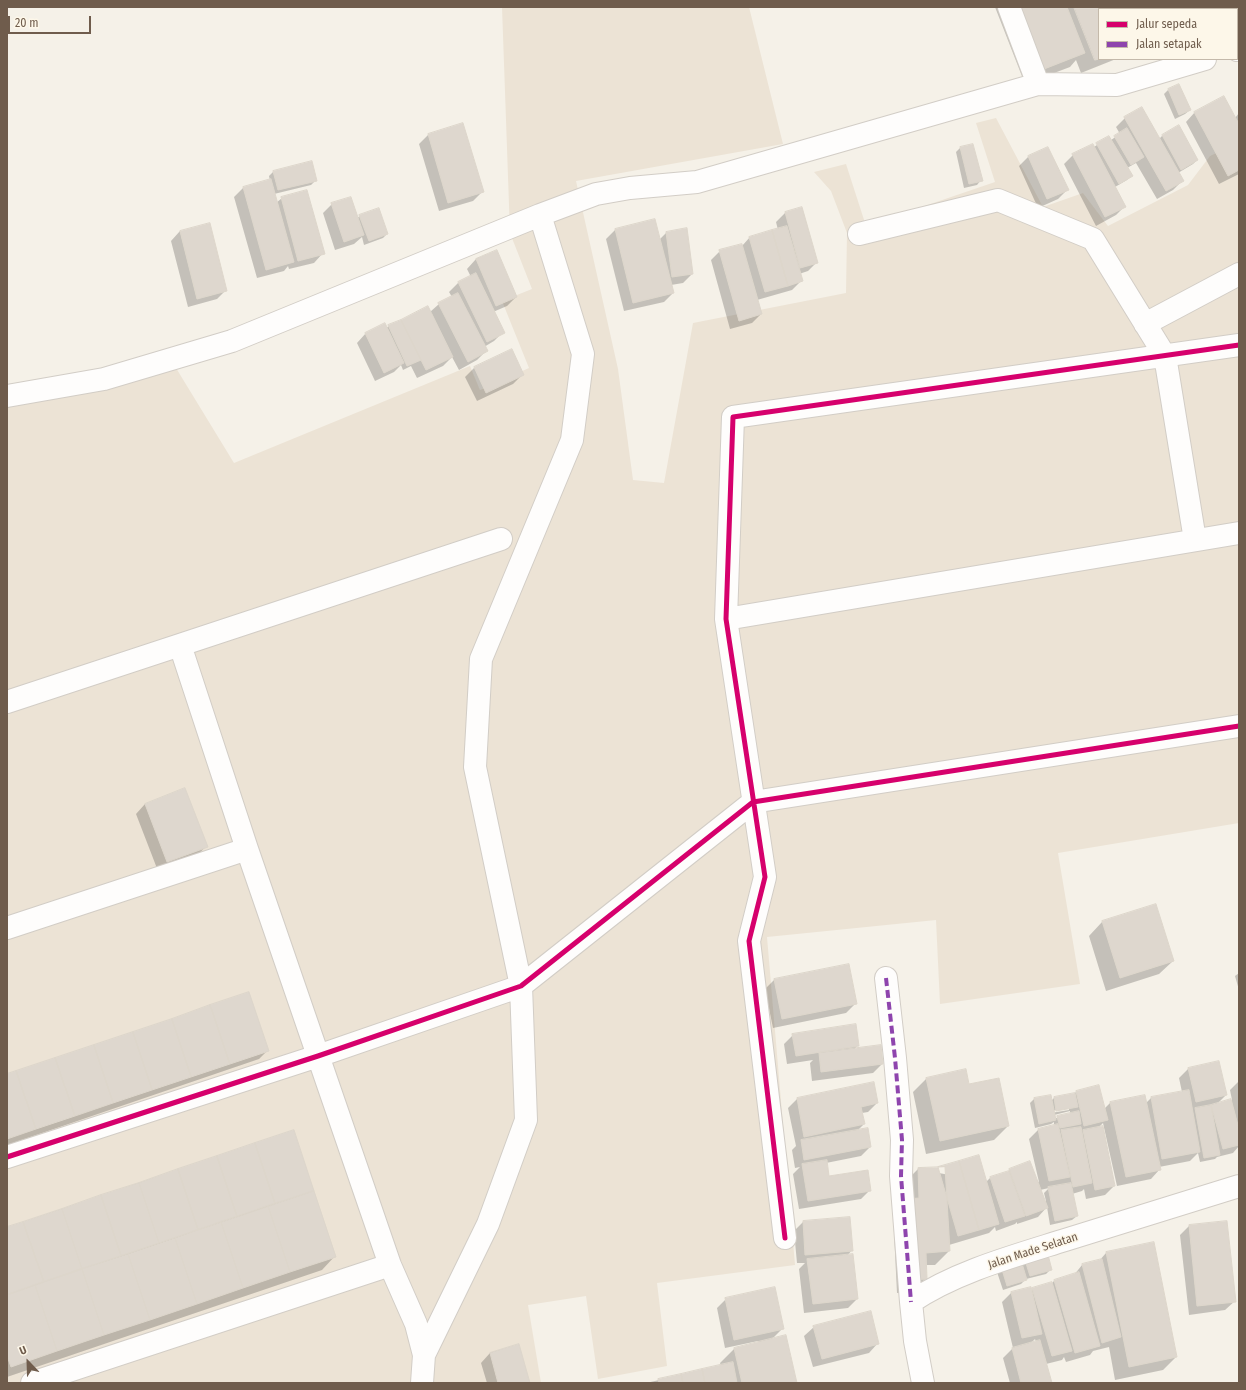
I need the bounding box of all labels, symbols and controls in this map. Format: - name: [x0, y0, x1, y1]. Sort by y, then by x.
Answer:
- scale bar: [10, 8, 93, 34]
- legend: [1098, 8, 1238, 60]
- text: 20 m: [15, 16, 39, 30]
- text: Jalur sepeda: [1136, 17, 1197, 31]
- text: Jalan setapak: [1136, 37, 1202, 51]
- street label: Jalan Made Selatan: [986, 1230, 1080, 1272]
- north arrow: [8, 1342, 48, 1382]
- text: U: [18, 1343, 29, 1358]

